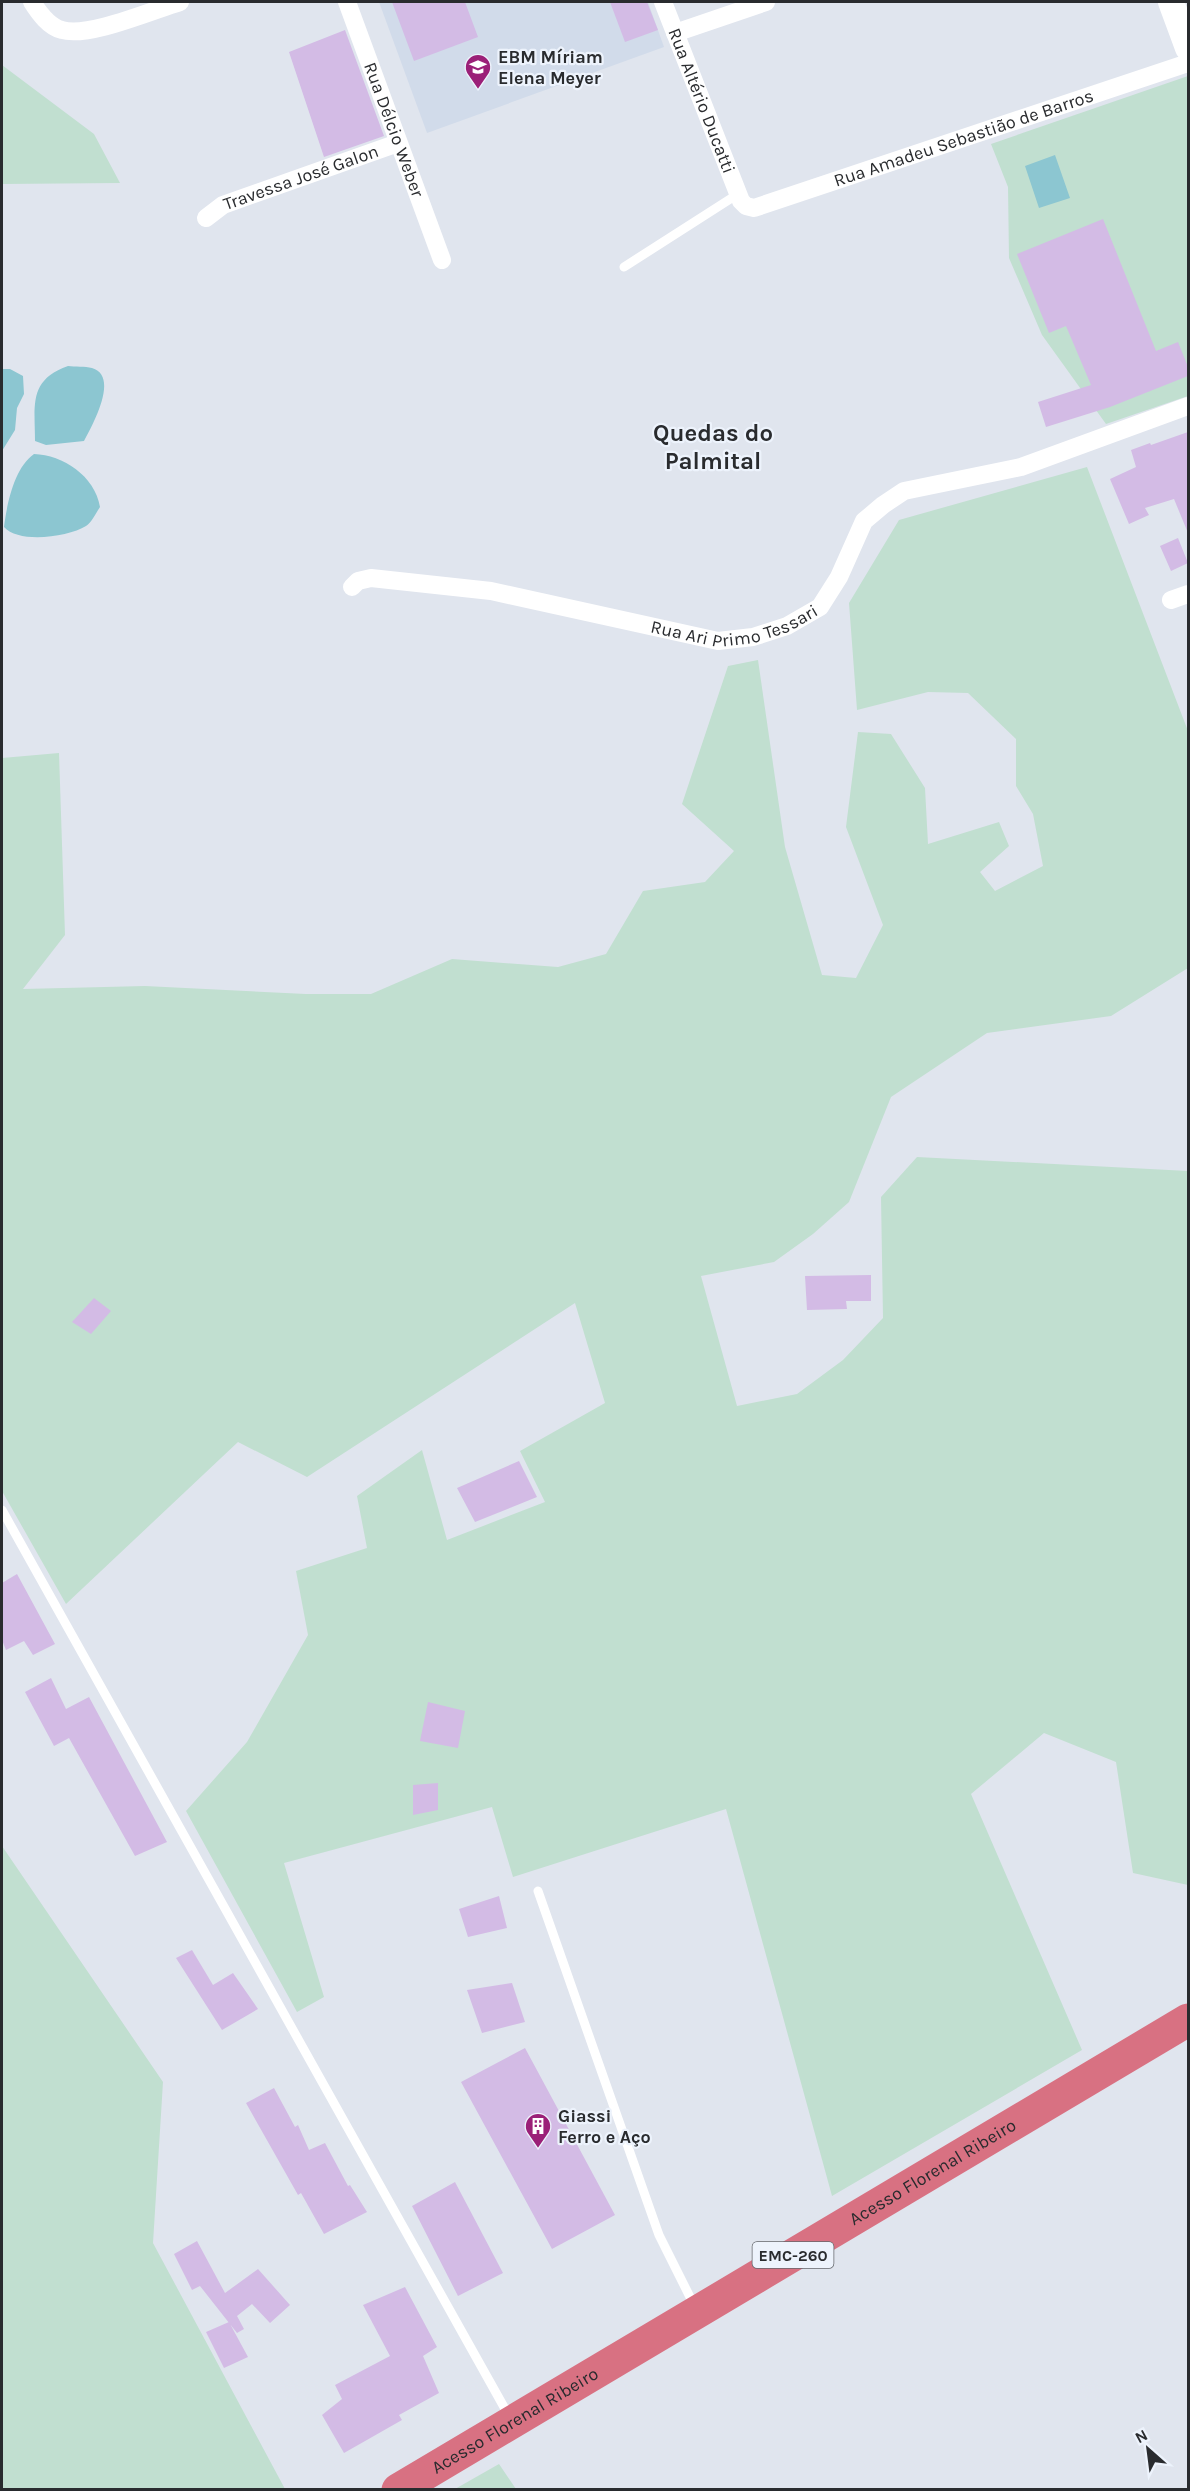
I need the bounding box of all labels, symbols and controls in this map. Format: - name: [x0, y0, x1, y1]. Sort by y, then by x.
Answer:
- street label: Rua Altério Ducatti: [663, 25, 740, 177]
- place label: EBM Míriam Elena Meyer: [498, 46, 603, 89]
- school or university icon: EBM Míriam Elena Meyer: [463, 52, 493, 90]
- street label: Rua Délcio Weber: [359, 59, 429, 201]
- street label: Rua Amadeu Sebastião de Barros: [831, 84, 1096, 192]
- street label: Travessa José Galon: [220, 140, 381, 215]
- district label: Quedas do Palmital: [653, 419, 773, 475]
- street label: Rua Ari Primo Tessari: [649, 600, 822, 653]
- place label: Giassi Ferro e Aço: [558, 2105, 651, 2148]
- building icon: Giassi Ferro e Aço: [523, 2111, 553, 2149]
- street label: Acesso Florenal Ribeiro: [845, 2114, 1020, 2230]
- road number: EMC-260: [752, 2242, 834, 2268]
- street label: Acesso Florenal Ribeiro: [428, 2362, 602, 2479]
- north arrow: [1118, 2419, 1178, 2479]
- text: N: [1132, 2425, 1151, 2447]

